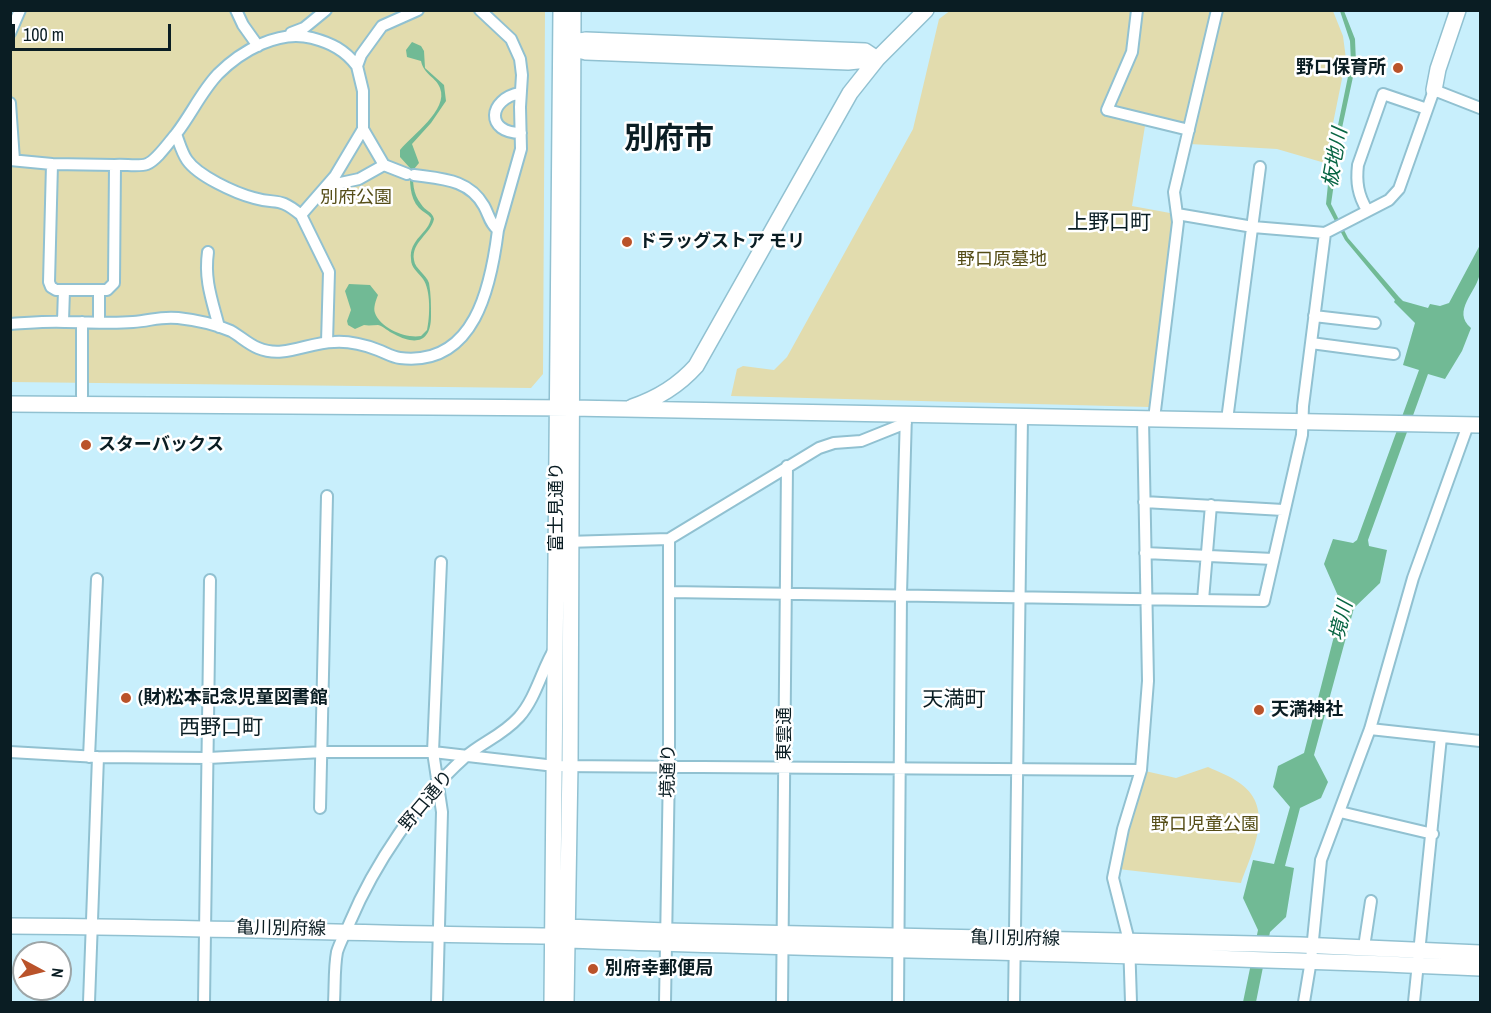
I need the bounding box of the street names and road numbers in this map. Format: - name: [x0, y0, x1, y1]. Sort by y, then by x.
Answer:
- street label: 富士見通り: [546, 462, 568, 552]
- street label: 東雲通: [774, 707, 796, 761]
- street label: 境通り: [658, 744, 680, 798]
- street label: 野口通り: [396, 766, 458, 836]
- street label: 亀川別府線: [236, 917, 326, 941]
- street label: 亀川別府線: [970, 927, 1060, 951]

